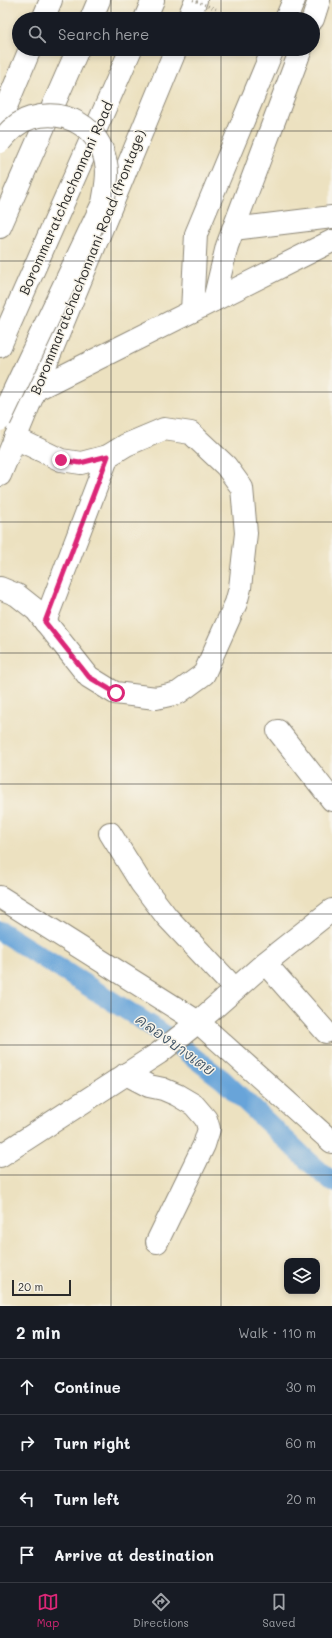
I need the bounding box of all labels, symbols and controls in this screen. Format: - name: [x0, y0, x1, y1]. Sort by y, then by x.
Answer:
- search box: [12, 12, 320, 56]
- icon: search: [26, 23, 48, 45]
- text: Search here: [58, 24, 149, 44]
- street label: Borommaratchachonnani Road: [14, 98, 117, 298]
- street label: Borommaratchachonnani Road (frontage): [25, 126, 150, 397]
- route end: [52, 451, 70, 469]
- route start: [107, 684, 125, 702]
- water label: คลองบางเตย: [132, 1009, 220, 1080]
- map controls: [284, 1258, 320, 1294]
- button: layers: [284, 1258, 320, 1294]
- scale bar: [12, 1278, 71, 1297]
- text: 20 m: [18, 1279, 43, 1294]
- text: 2 min: [16, 1321, 61, 1343]
- text: Walk · 110 m: [238, 1324, 316, 1341]
- icon: ahead: [16, 1376, 38, 1398]
- text: Continue: [54, 1377, 121, 1397]
- text: 30 m: [286, 1378, 316, 1395]
- icon: right: [16, 1432, 38, 1454]
- text: Turn right: [54, 1433, 131, 1453]
- text: 60 m: [286, 1434, 316, 1451]
- icon: left: [16, 1488, 38, 1510]
- text: Turn left: [54, 1489, 119, 1509]
- text: 20 m: [286, 1490, 316, 1507]
- icon: arrive: [16, 1544, 38, 1566]
- text: Arrive at destination: [54, 1545, 214, 1565]
- tab: Map: [37, 1591, 59, 1630]
- tab: Directions: [133, 1591, 189, 1630]
- tab: Saved: [262, 1591, 295, 1630]

